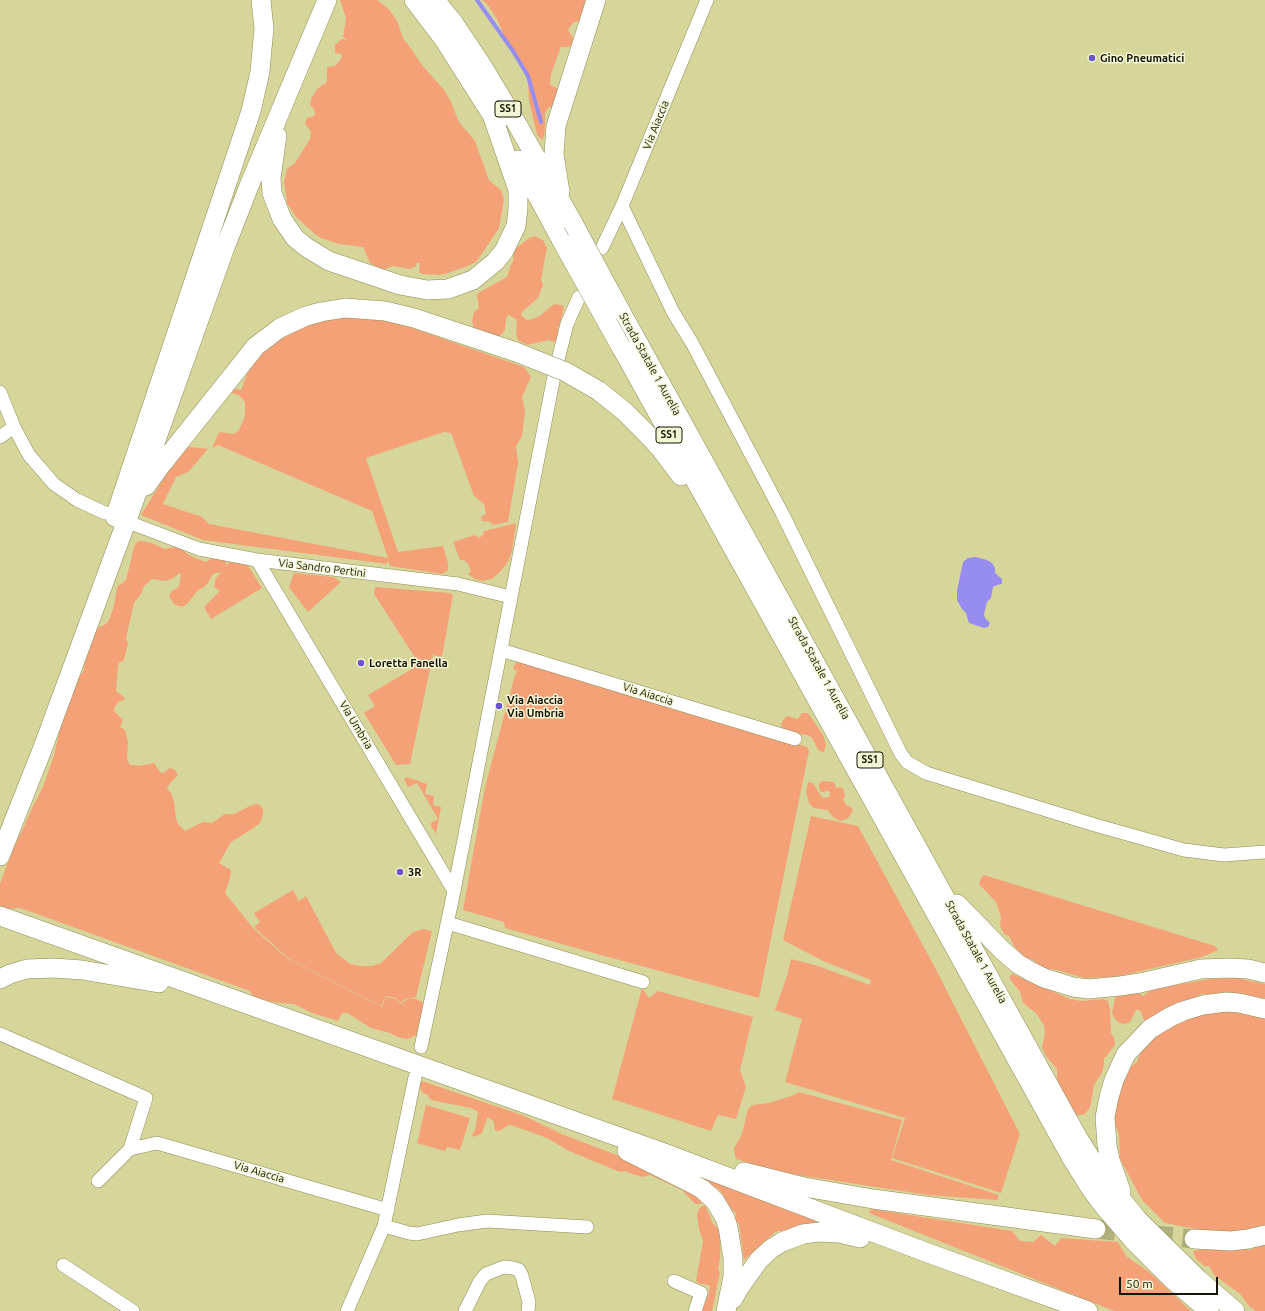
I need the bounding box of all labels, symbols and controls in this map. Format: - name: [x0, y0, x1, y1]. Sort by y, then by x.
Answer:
- place label: Gino Pneumatici: [1100, 51, 1184, 65]
- marker: Gino Pneumatici: [1087, 53, 1097, 63]
- street label: Via Aiaccia: [640, 98, 672, 152]
- road number: SS1: [495, 101, 521, 117]
- street label: Strada Statale 1 Aurelia: [616, 310, 684, 418]
- road number: SS1: [656, 427, 682, 443]
- street label: Via Sandro Pertini: [278, 556, 366, 580]
- street label: Strada Statale 1 Aurelia: [785, 614, 853, 722]
- place label: Loretta Fanella: [369, 656, 448, 670]
- marker: Loretta Fanella: [356, 658, 366, 668]
- street label: Via Aiaccia: [621, 680, 675, 708]
- place label: Via Aiaccia Via Umbria: [507, 693, 564, 719]
- street label: Via Umbria: [336, 698, 376, 752]
- marker: Via Aiaccia Via Umbria: [494, 701, 504, 711]
- road number: SS1: [857, 752, 883, 768]
- place label: 3R: [408, 865, 421, 879]
- marker: 3R: [395, 867, 405, 877]
- street label: Strada Statale 1 Aurelia: [942, 898, 1010, 1006]
- street label: Via Aiaccia: [232, 1158, 286, 1186]
- scale bar: [1121, 1269, 1220, 1295]
- text: 50 m: [1126, 1277, 1153, 1290]

